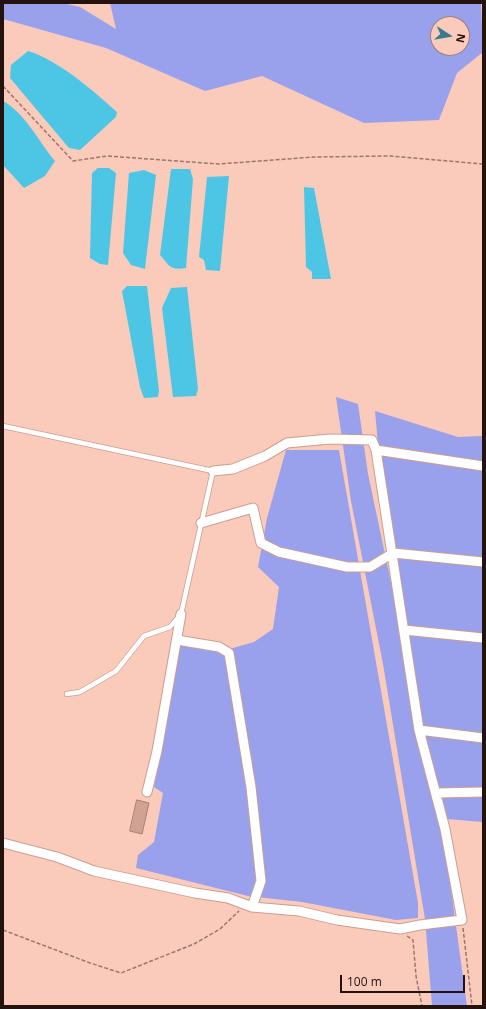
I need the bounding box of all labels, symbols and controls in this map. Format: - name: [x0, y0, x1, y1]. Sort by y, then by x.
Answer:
- north arrow: [430, 16, 470, 56]
- text: N: [453, 32, 470, 44]
- scale bar: [342, 967, 467, 993]
- text: 100 m: [347, 973, 382, 990]

